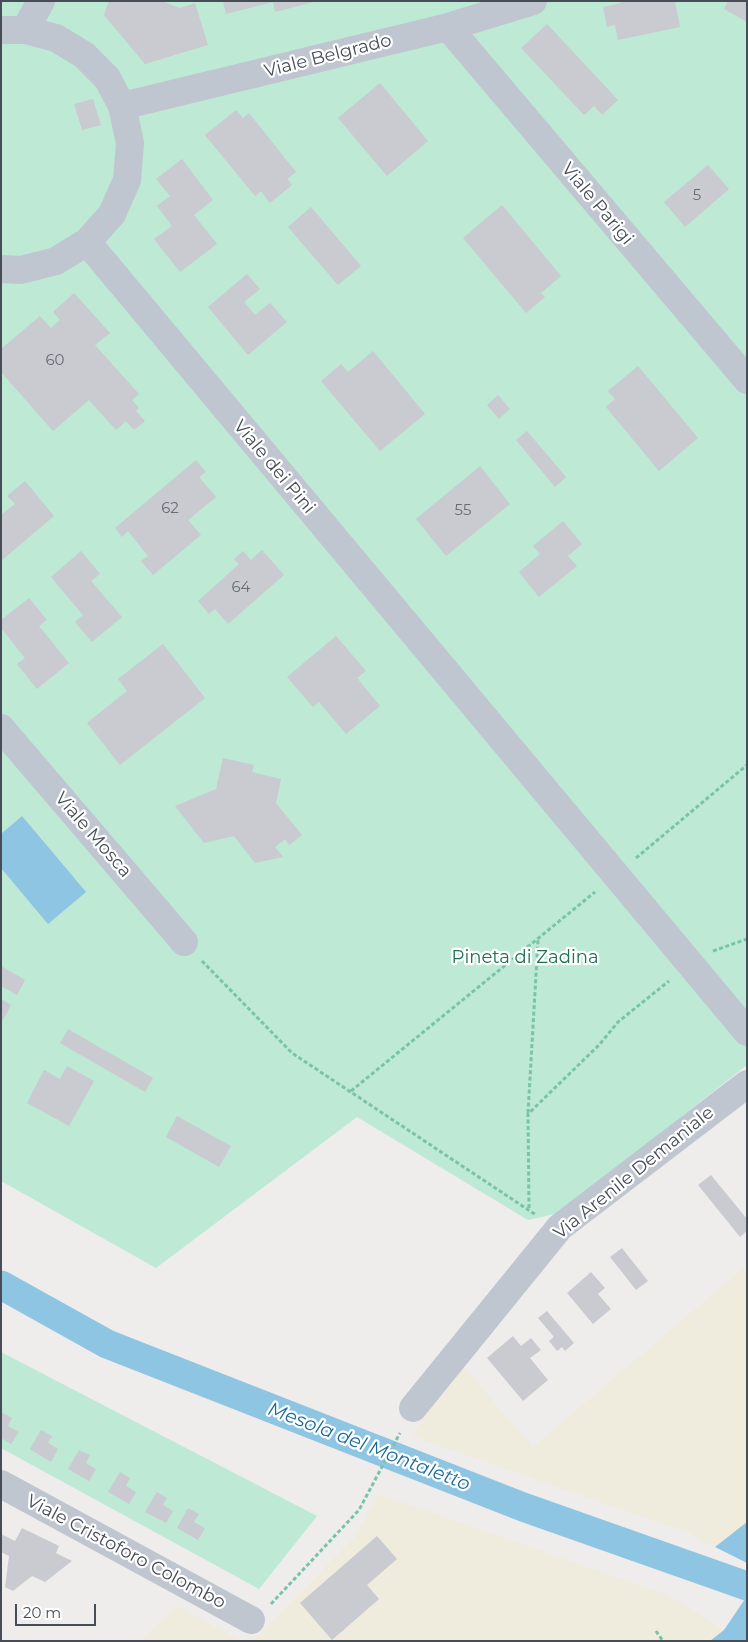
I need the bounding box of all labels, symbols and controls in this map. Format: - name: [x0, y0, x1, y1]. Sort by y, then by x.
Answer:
- street label: Viale Belgrado: [262, 30, 394, 82]
- street label: Viale Parigi: [556, 159, 638, 249]
- house number: 5: [693, 187, 701, 205]
- house number: 60: [45, 352, 65, 370]
- street label: Viale dei Pini: [229, 416, 319, 518]
- house number: 62: [161, 500, 179, 518]
- house number: 55: [455, 502, 471, 520]
- house number: 64: [231, 579, 251, 597]
- street label: Viale Mosca: [50, 788, 136, 882]
- park label: Pineta di Zadina: [451, 947, 599, 969]
- street label: Via Arenile Demaniale: [550, 1102, 718, 1244]
- water label: Mesola del Montaletto: [265, 1398, 473, 1496]
- street label: Viale Cristoforo Colombo: [23, 1490, 229, 1614]
- scale bar: [18, 1594, 99, 1626]
- text: 20 m: [23, 1603, 61, 1622]

